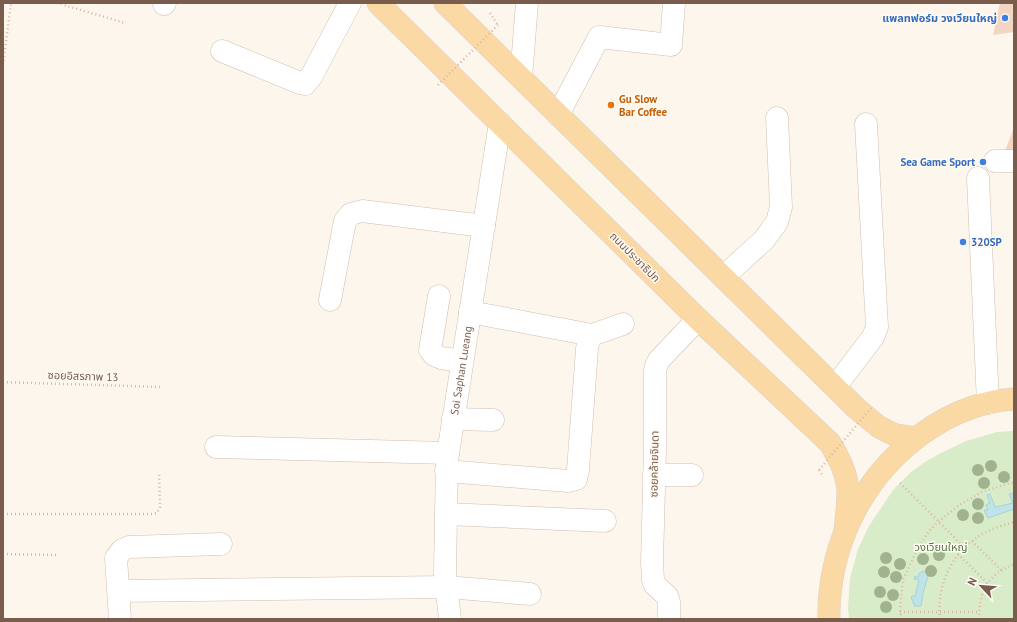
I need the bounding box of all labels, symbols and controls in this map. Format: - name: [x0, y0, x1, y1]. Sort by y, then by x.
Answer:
- place label: แพลทฟอร์ม วงเวียนใหญ่: [882, 11, 997, 25]
- marker: แพลทฟอร์ม วงเวียนใหญ่: [1000, 13, 1010, 23]
- place label: Gu Slow Bar Coffee: [619, 92, 668, 119]
- marker: Gu Slow Bar Coffee: [606, 100, 616, 110]
- place label: Sea Game Sport: [900, 155, 975, 169]
- marker: Sea Game Sport: [978, 157, 988, 167]
- street label: ถนนประชาธิปก: [607, 229, 663, 285]
- place label: 320SP: [971, 235, 1003, 249]
- marker: 320SP: [958, 237, 968, 247]
- street label: Soi Saphan Lueang: [447, 325, 475, 416]
- street label: ซอยอิสรภาพ 13: [47, 368, 119, 384]
- street label: ซอยคล้ายจินดา: [646, 430, 662, 498]
- park label: วงเวียนใหญ่: [915, 540, 967, 554]
- north arrow: [961, 566, 1001, 606]
- text: N: [964, 575, 980, 588]

